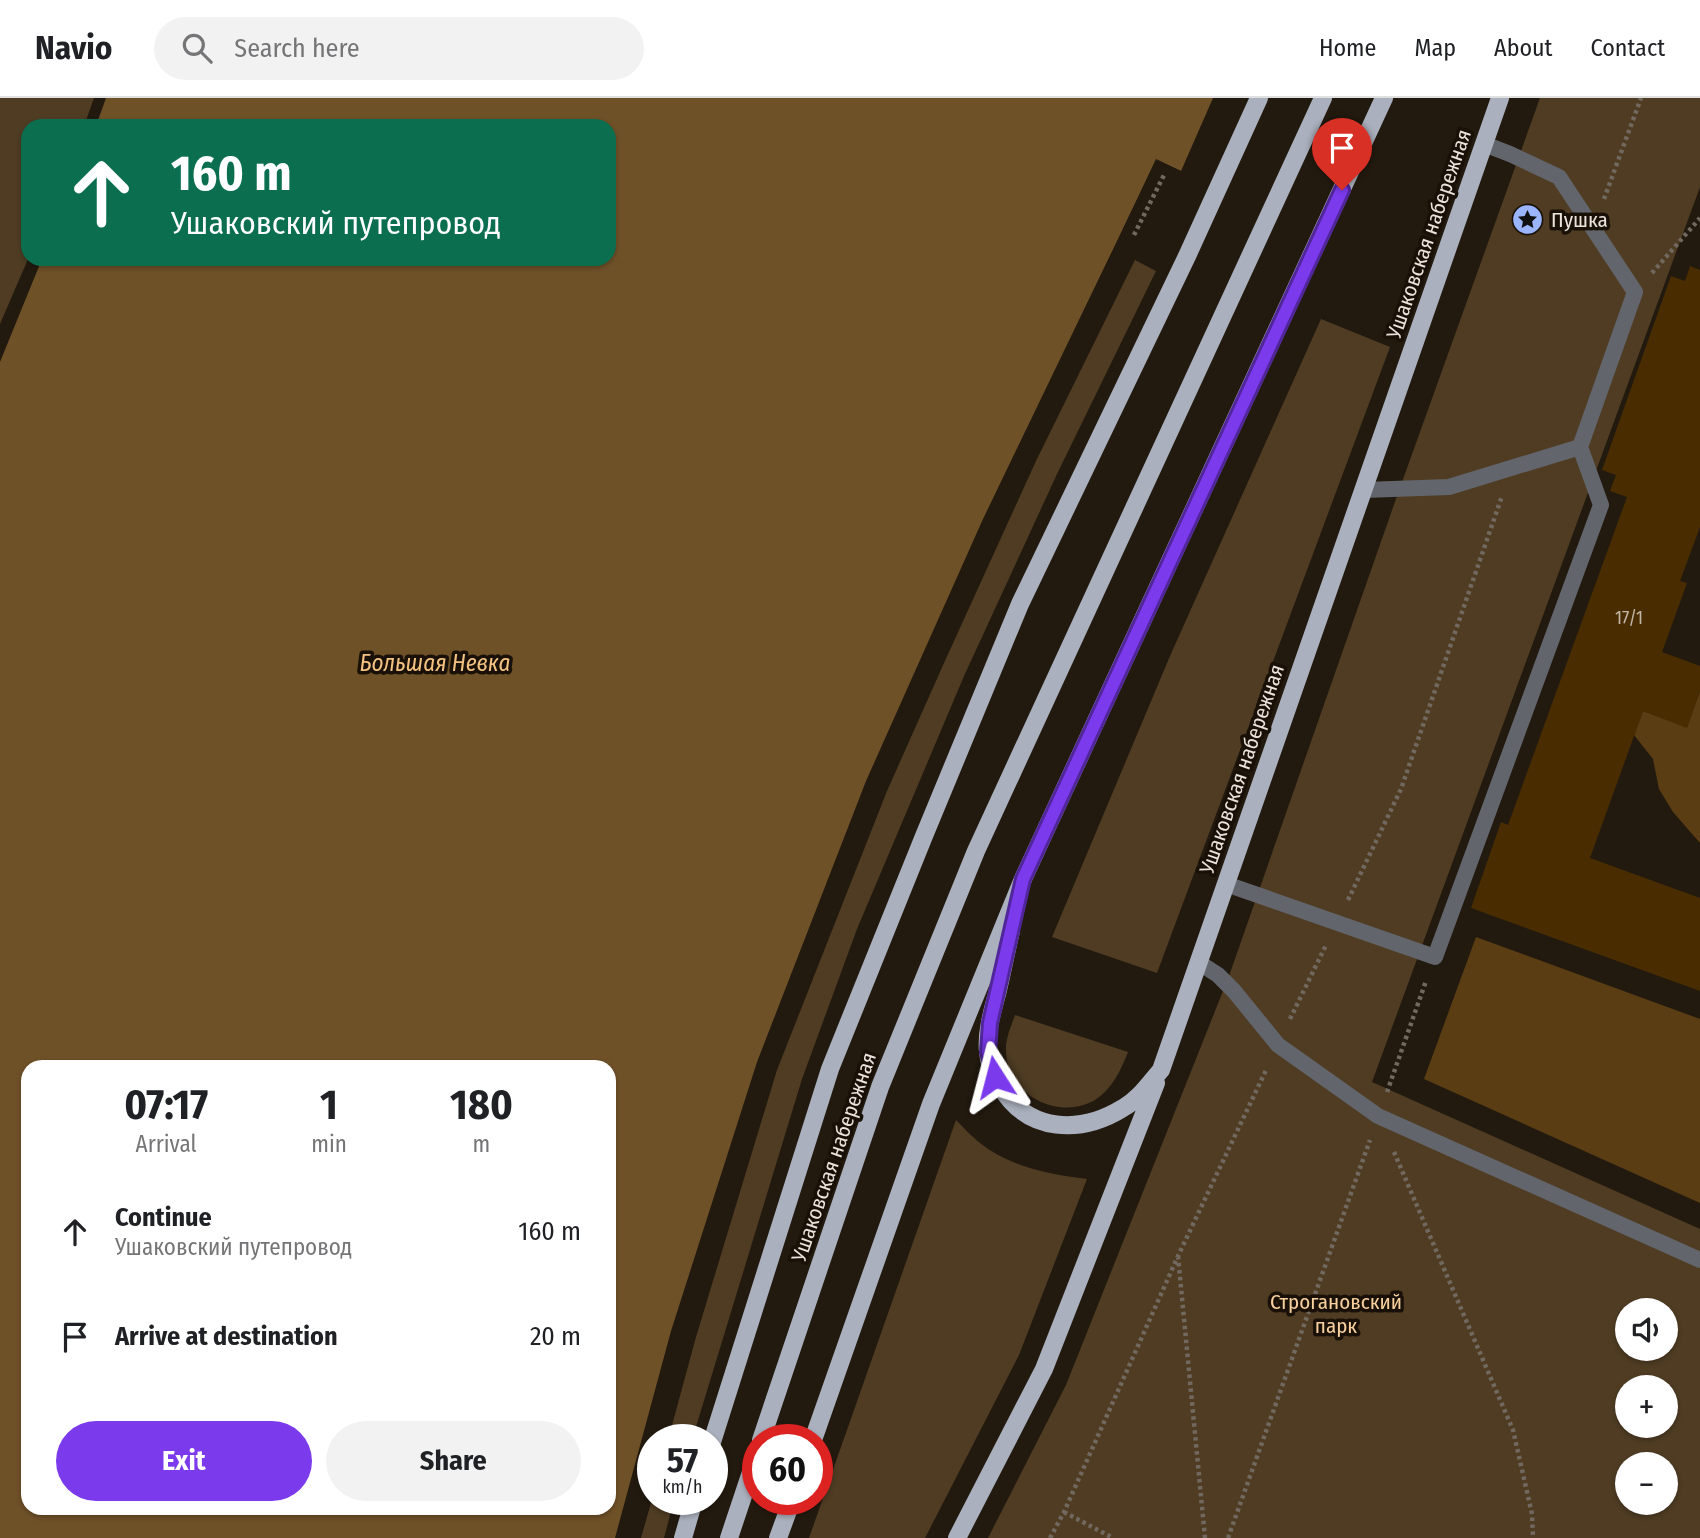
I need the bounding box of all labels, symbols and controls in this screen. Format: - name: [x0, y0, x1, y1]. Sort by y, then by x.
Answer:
- search box: [154, 17, 644, 80]
- text: Navio: [35, 28, 112, 68]
- icon: search: [178, 29, 216, 67]
- text: Search here: [234, 33, 360, 64]
- text: Home: [1319, 34, 1376, 62]
- text: Map: [1414, 34, 1456, 62]
- text: About: [1494, 34, 1552, 62]
- text: Contact: [1590, 34, 1665, 62]
- pin: [1312, 118, 1372, 190]
- street label: Ушаковская набережная: [1381, 126, 1477, 343]
- icon: arrive: [1323, 129, 1361, 167]
- text: 160 m: [171, 144, 292, 203]
- icon: ahead: [56, 147, 147, 238]
- place icon: Пушка: [1511, 203, 1545, 237]
- text: Ушаковский путепровод: [171, 204, 501, 242]
- place label: Пушка: [1551, 207, 1608, 233]
- house number: 17/1: [1615, 607, 1643, 629]
- water label: Большая Невка: [359, 649, 511, 677]
- street label: Ушаковская набережная: [1194, 661, 1290, 878]
- position arrow: [958, 1040, 1032, 1114]
- street label: Ушаковская набережная: [786, 1049, 882, 1266]
- text: 07:17: [124, 1080, 208, 1130]
- text: 1: [320, 1080, 338, 1130]
- text: 180: [450, 1080, 513, 1130]
- text: Arrival: [136, 1130, 197, 1158]
- text: min: [311, 1130, 347, 1158]
- text: m: [473, 1130, 490, 1158]
- text: Continue: [115, 1202, 212, 1233]
- icon: ahead: [56, 1213, 94, 1251]
- text: 160 m: [518, 1216, 581, 1247]
- text: Ушаковский путепровод: [115, 1233, 352, 1261]
- park label: Строгановский парк: [1270, 1289, 1402, 1339]
- map controls: [1615, 1298, 1678, 1515]
- button: sound: [1615, 1298, 1678, 1361]
- icon: arrive: [56, 1318, 94, 1356]
- text: Arrive at destination: [115, 1321, 338, 1352]
- text: 20 m: [530, 1321, 581, 1352]
- button: +: [1615, 1375, 1678, 1438]
- button: Exit: [56, 1421, 312, 1501]
- button: Share: [326, 1421, 581, 1501]
- speed limit sign: 60: [742, 1424, 833, 1515]
- text: 57: [667, 1439, 698, 1481]
- button: −: [1615, 1452, 1678, 1515]
- text: km/h: [662, 1476, 703, 1498]

